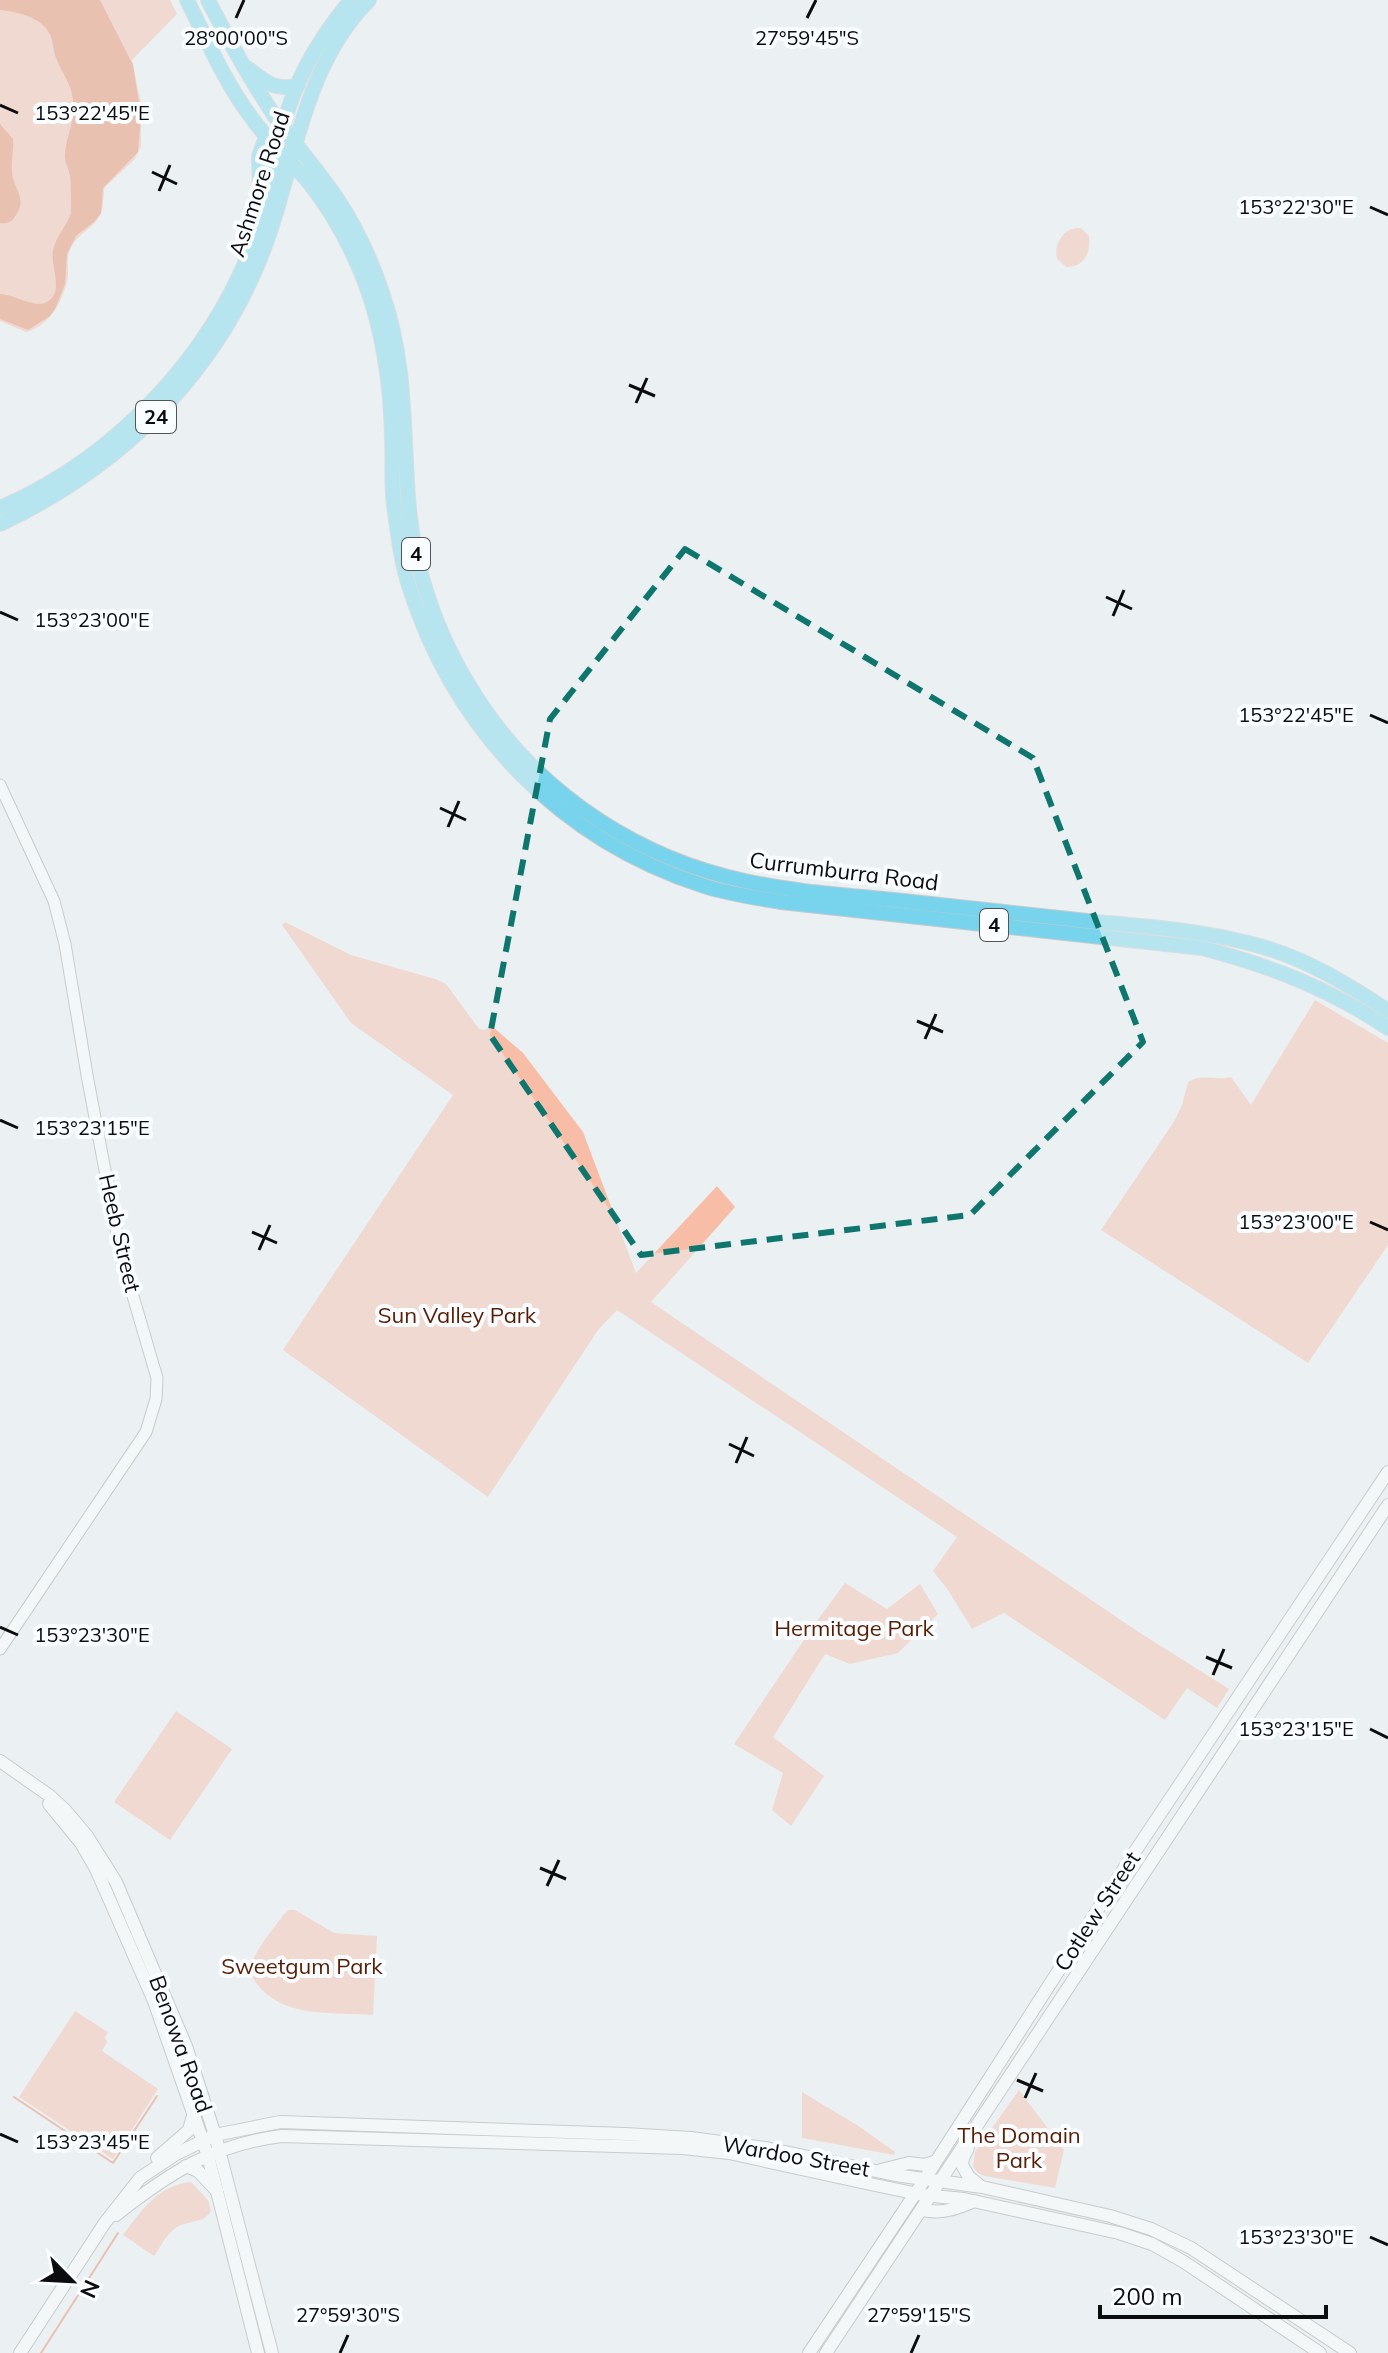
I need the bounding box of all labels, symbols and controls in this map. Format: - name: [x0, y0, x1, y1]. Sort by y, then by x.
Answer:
- text: 28°00'00"S: [184, 25, 288, 50]
- text: 27°59'45"S: [755, 25, 859, 50]
- text: 153°22'45"E: [34, 100, 150, 125]
- street label: Ashmore Road: [222, 108, 296, 260]
- text: 153°22'30"E: [1238, 194, 1354, 219]
- road number: 24: [136, 401, 176, 433]
- road number: 4: [402, 538, 430, 570]
- text: 153°23'00"E: [34, 607, 150, 632]
- text: 153°22'45"E: [1238, 702, 1354, 727]
- street label: Currumburra Road: [748, 846, 940, 896]
- road number: 4: [980, 909, 1008, 941]
- text: 153°23'15"E: [34, 1115, 150, 1140]
- street label: Heeb Street: [93, 1171, 147, 1295]
- text: 153°23'00"E: [1238, 1209, 1354, 1234]
- park label: Sun Valley Park: [378, 1301, 537, 1329]
- park label: Hermitage Park: [774, 1614, 934, 1642]
- text: 153°23'30"E: [34, 1622, 150, 1647]
- text: 153°23'15"E: [1238, 1716, 1354, 1741]
- street label: Cotlew Street: [1048, 1846, 1146, 1976]
- park label: Sweetgum Park: [221, 1952, 383, 1980]
- street label: Benowa Road: [143, 1972, 219, 2116]
- park label: The Domain Park: [957, 2121, 1081, 2174]
- text: 153°23'45"E: [34, 2129, 150, 2154]
- street label: Wardoo Street: [720, 2129, 872, 2183]
- text: 153°23'30"E: [1238, 2224, 1354, 2249]
- north arrow: [32, 2241, 112, 2321]
- scale bar: [1100, 2269, 1326, 2319]
- text: N: [74, 2276, 106, 2302]
- text: 200 m: [1112, 2281, 1183, 2311]
- text: 27°59'30"S: [296, 2302, 400, 2327]
- text: 27°59'15"S: [867, 2302, 971, 2327]

